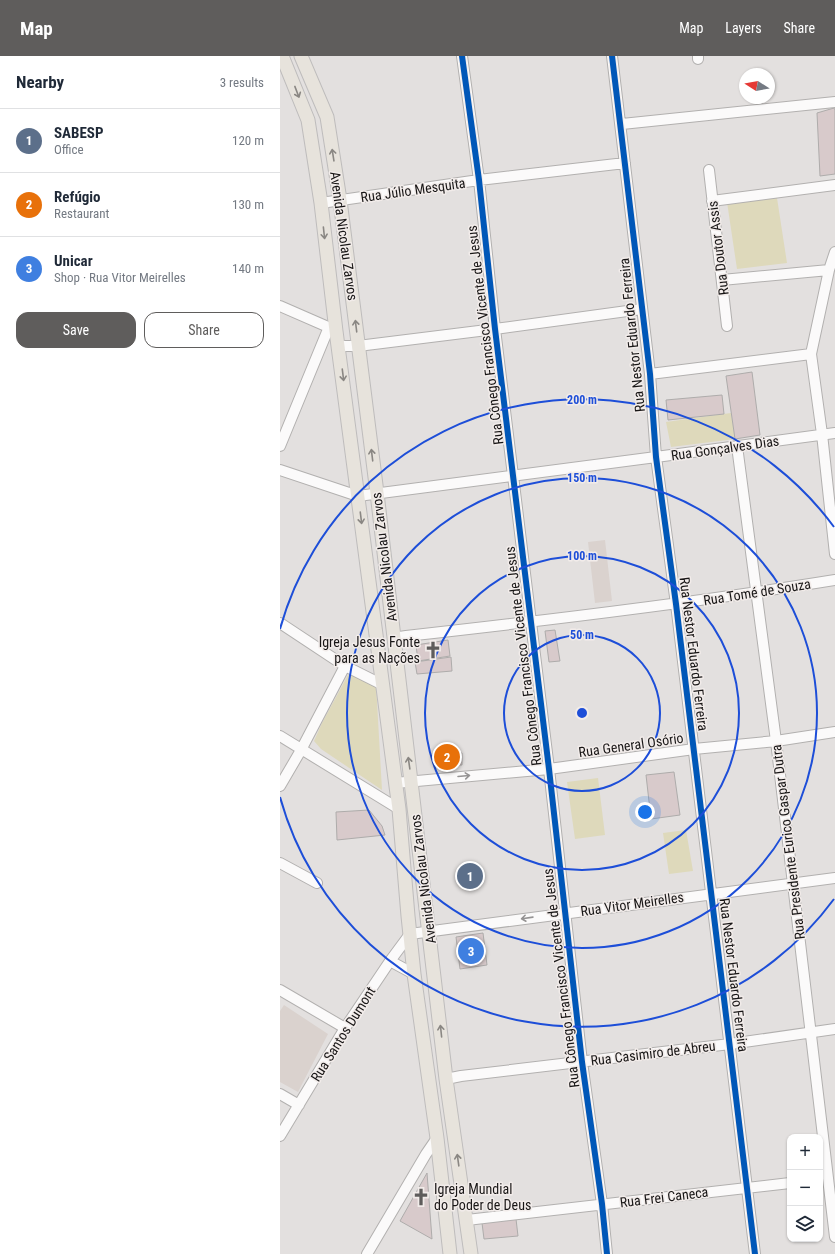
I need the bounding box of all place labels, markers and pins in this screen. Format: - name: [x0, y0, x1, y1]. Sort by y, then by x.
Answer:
- place label: Igreja Jesus Fonte para as Nações: [319, 634, 420, 666]
- church icon: Igreja Jesus Fonte para as Nações: [423, 640, 443, 660]
- centre of rings: [575, 706, 589, 720]
- pin: 2: [434, 742, 460, 772]
- pin: 1: [457, 861, 483, 891]
- pin: 3: [458, 936, 484, 966]
- place label: Igreja Mundial do Poder de Deus: [434, 1181, 531, 1213]
- church icon: Igreja Mundial do Poder de Deus: [411, 1187, 431, 1207]

